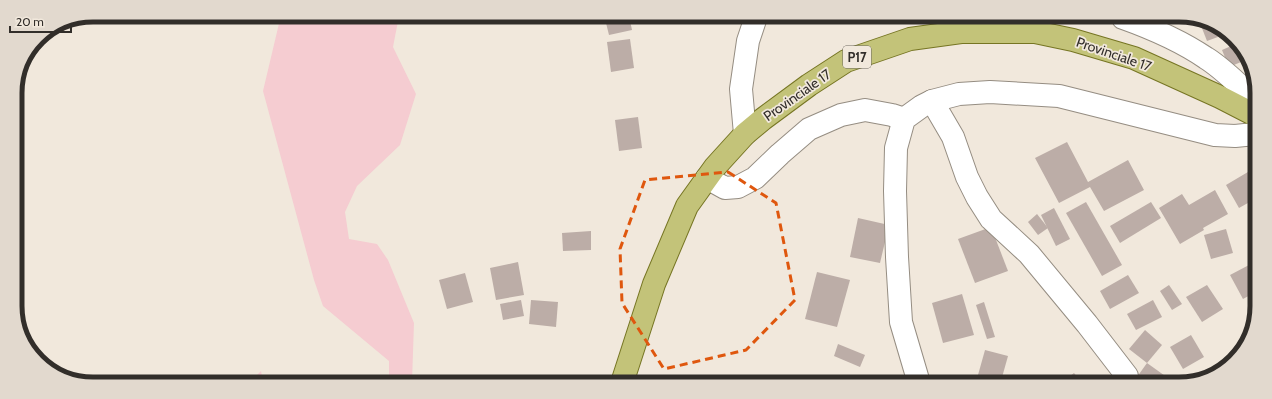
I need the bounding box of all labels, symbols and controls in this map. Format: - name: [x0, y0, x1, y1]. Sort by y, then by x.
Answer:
- scale bar: [10, 8, 71, 34]
- text: 20 m: [16, 14, 44, 29]
- street label: Provinciale 17: [1074, 33, 1154, 75]
- road number: P17: [843, 46, 871, 68]
- street label: Provinciale 17: [760, 65, 834, 125]

